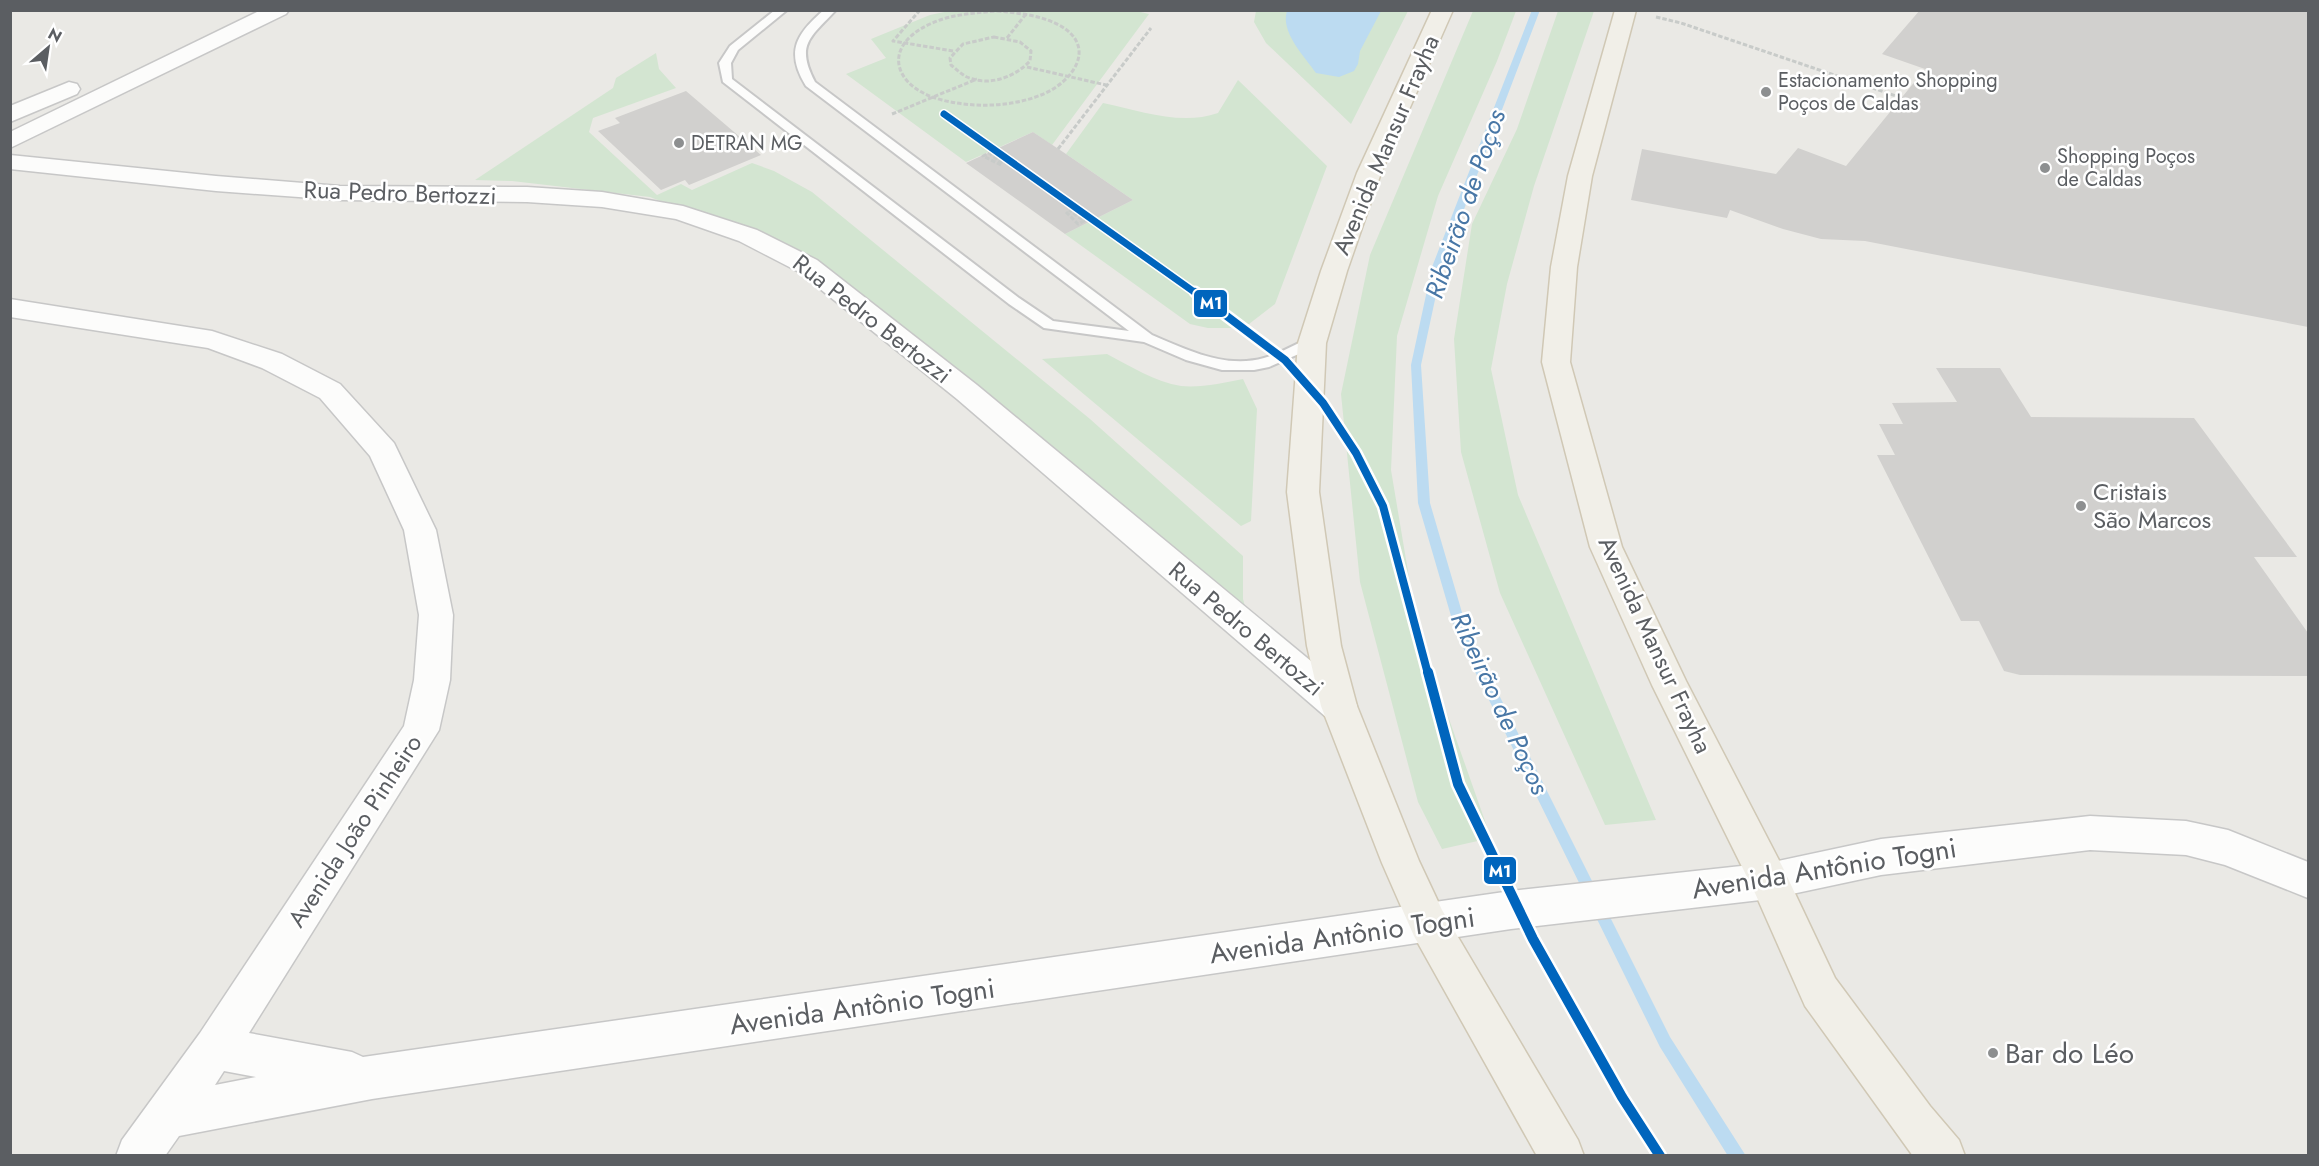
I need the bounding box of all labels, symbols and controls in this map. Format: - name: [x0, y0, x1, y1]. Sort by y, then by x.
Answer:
- north arrow: [18, 18, 78, 78]
- text: N: [44, 22, 66, 48]
- street label: Avenida Mansur Frayha: [1323, 30, 1448, 260]
- place label: Estacionamento Shopping Poços de Caldas: [1778, 66, 1998, 118]
- marker: Estacionamento Shopping Poços de Caldas: [1759, 85, 1773, 99]
- water label: Ribeirão de Poços: [1415, 104, 1515, 303]
- place label: DETRAN MG: [691, 129, 803, 158]
- marker: DETRAN MG: [672, 136, 686, 150]
- place label: Shopping Poços de Caldas: [2057, 142, 2195, 194]
- marker: Shopping Poços de Caldas: [2038, 161, 2052, 175]
- street label: Rua Pedro Bertozzi: [303, 172, 497, 213]
- street label: Rua Pedro Bertozzi: [786, 245, 959, 392]
- line badge: M1: [1193, 289, 1228, 318]
- text: M1: [1200, 292, 1222, 315]
- place label: Cristais São Marcos: [2093, 474, 2211, 537]
- marker: Cristais São Marcos: [2074, 499, 2088, 513]
- street label: Avenida Mansur Frayha: [1590, 531, 1721, 759]
- street label: Rua Pedro Bertozzi: [1161, 553, 1331, 704]
- water label: Ribeirão de Poços: [1441, 606, 1559, 801]
- street label: Avenida João Pinheiro: [279, 727, 430, 934]
- street label: Avenida Antônio Togni: [1689, 827, 1959, 910]
- line badge: M1: [1483, 856, 1517, 885]
- text: M1: [1489, 860, 1511, 883]
- street label: Avenida Antônio Togni: [1207, 897, 1477, 974]
- street label: Avenida Antônio Togni: [727, 968, 997, 1045]
- place label: Bar do Léo: [2005, 1033, 2134, 1074]
- marker: Bar do Léo: [1986, 1046, 2000, 1060]

